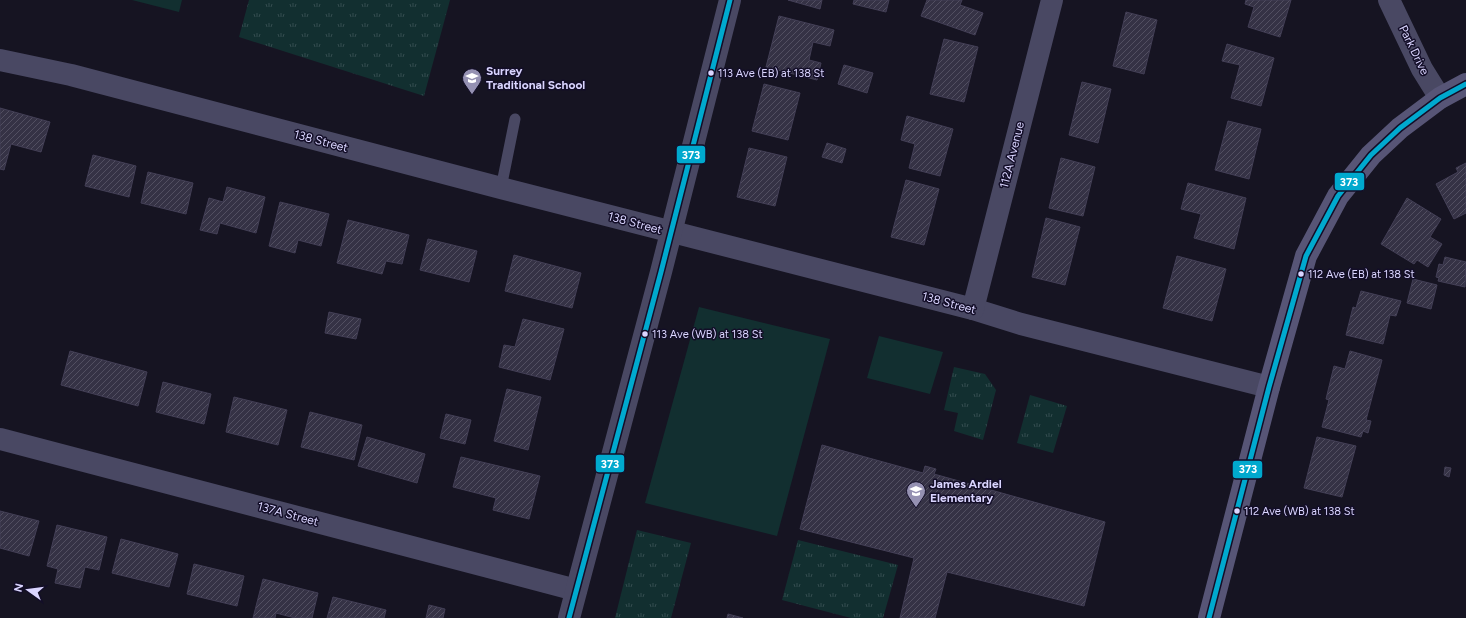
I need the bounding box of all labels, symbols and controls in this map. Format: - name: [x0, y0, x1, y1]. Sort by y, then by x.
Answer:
- street label: Park Drive: [1396, 23, 1432, 78]
- place label: Surrey Traditional School: [486, 64, 585, 92]
- school or university icon: Surrey Traditional School: [461, 67, 483, 95]
- place label: 113 Ave (EB) at 138 St: [718, 67, 825, 80]
- marker: 113 Ave (EB) at 138 St: [706, 68, 716, 78]
- street label: 112A Avenue: [997, 120, 1027, 190]
- street label: 138 Street: [292, 127, 350, 155]
- line badge: 373: [676, 145, 706, 164]
- text: 373: [682, 149, 700, 162]
- line badge: 373: [1334, 172, 1365, 191]
- text: 373: [1340, 176, 1358, 189]
- street label: 138 Street: [606, 209, 664, 237]
- place label: 112 Ave (EB) at 138 St: [1308, 268, 1415, 281]
- marker: 112 Ave (EB) at 138 St: [1296, 269, 1306, 279]
- street label: 138 Street: [920, 289, 978, 317]
- place label: 113 Ave (WB) at 138 St: [652, 328, 763, 341]
- marker: 113 Ave (WB) at 138 St: [640, 329, 650, 339]
- line badge: 373: [595, 454, 625, 473]
- text: 373: [601, 458, 619, 471]
- line badge: 373: [1232, 460, 1263, 479]
- text: 373: [1239, 463, 1257, 476]
- place label: James Ardiel Elementary: [930, 477, 1002, 505]
- school or university icon: James Ardiel Elementary: [905, 480, 927, 508]
- street label: 137A Street: [256, 499, 320, 529]
- place label: 112 Ave (WB) at 138 St: [1244, 505, 1355, 518]
- marker: 112 Ave (WB) at 138 St: [1232, 506, 1242, 516]
- north arrow: [8, 570, 48, 610]
- text: N: [11, 582, 26, 593]

